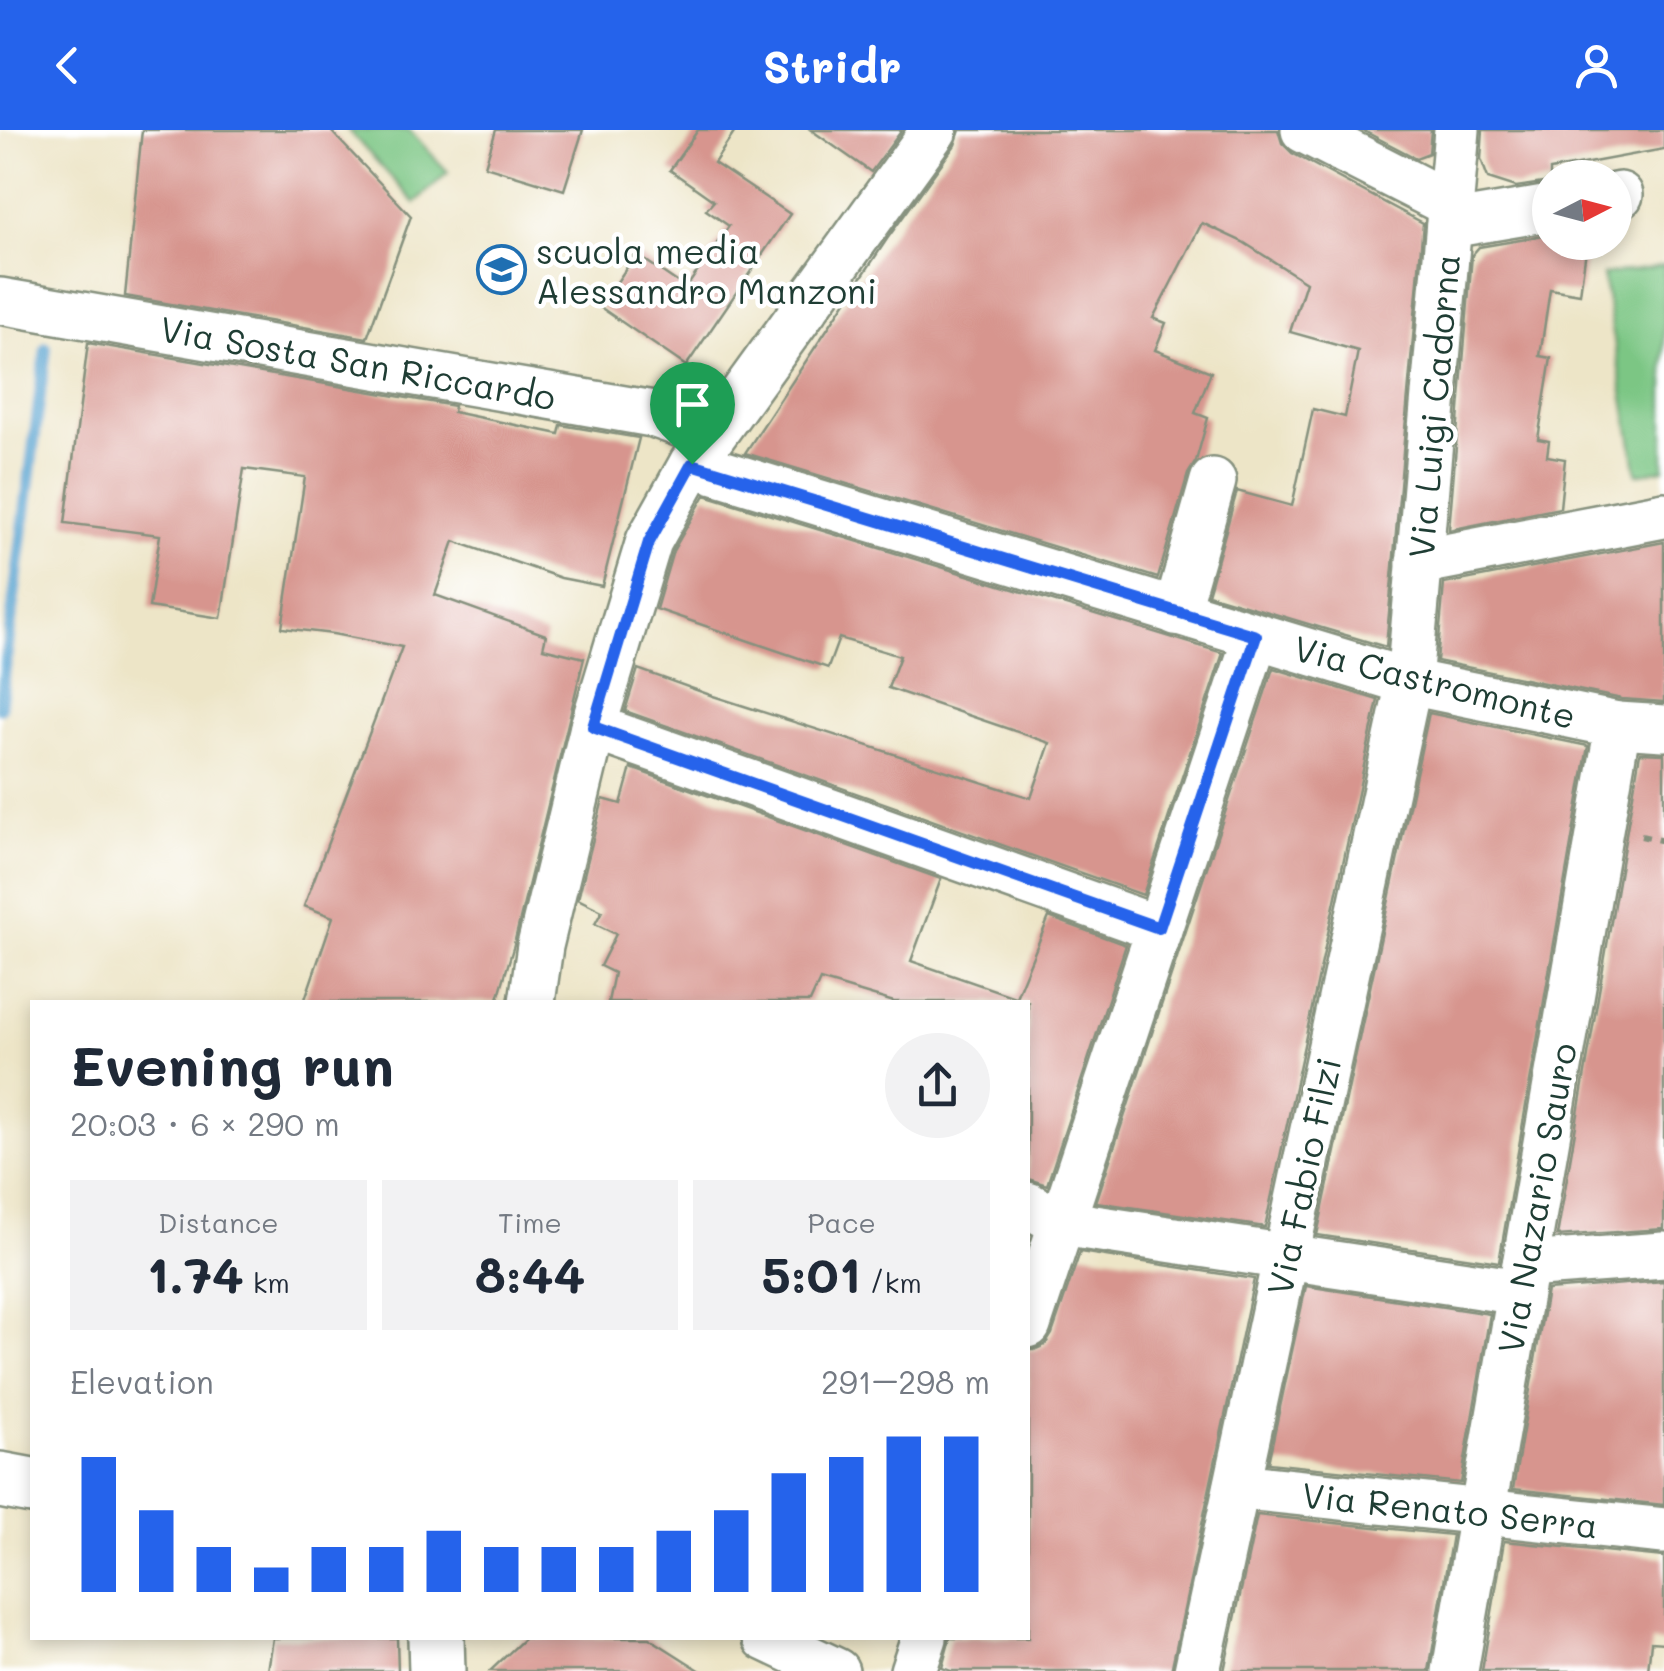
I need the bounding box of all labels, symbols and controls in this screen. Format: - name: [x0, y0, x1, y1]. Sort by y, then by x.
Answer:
- text: Stridr: [763, 36, 901, 94]
- icon: back: [40, 38, 95, 93]
- icon: person: [1569, 38, 1624, 93]
- north arrow: [1532, 160, 1632, 260]
- map controls: [1532, 160, 1632, 260]
- place label: scuola media Alessandro Manzoni: [536, 227, 877, 313]
- school or university icon: scuola media Alessandro Manzoni: [475, 244, 527, 296]
- street label: Via Luigi Cadorna: [1397, 252, 1469, 560]
- street label: Via Sosta San Riccardo: [157, 305, 559, 419]
- pin: [650, 362, 735, 465]
- icon: arrive: [665, 377, 720, 432]
- street label: Via Castromonte: [1289, 624, 1581, 738]
- text: Evening run: [70, 1028, 394, 1100]
- button: share: [885, 1033, 990, 1138]
- street label: Via Nazario Sauro: [1486, 1039, 1586, 1357]
- street label: Via Fabio Filzi: [1255, 1053, 1351, 1299]
- text: 20:03 · 6 × 290 m: [70, 1102, 340, 1144]
- text: Distance: [158, 1204, 279, 1240]
- text: Time: [498, 1204, 562, 1240]
- text: Pace: [807, 1204, 876, 1240]
- text: 1.74: [147, 1240, 244, 1306]
- text: 8:44: [475, 1240, 585, 1306]
- text: 5:01: [762, 1240, 861, 1306]
- text: km: [244, 1264, 290, 1300]
- text: /km: [861, 1264, 922, 1300]
- text: Elevation: [70, 1360, 214, 1402]
- text: 291–298 m: [821, 1360, 990, 1402]
- street label: Via Renato Serra: [1300, 1471, 1600, 1547]

